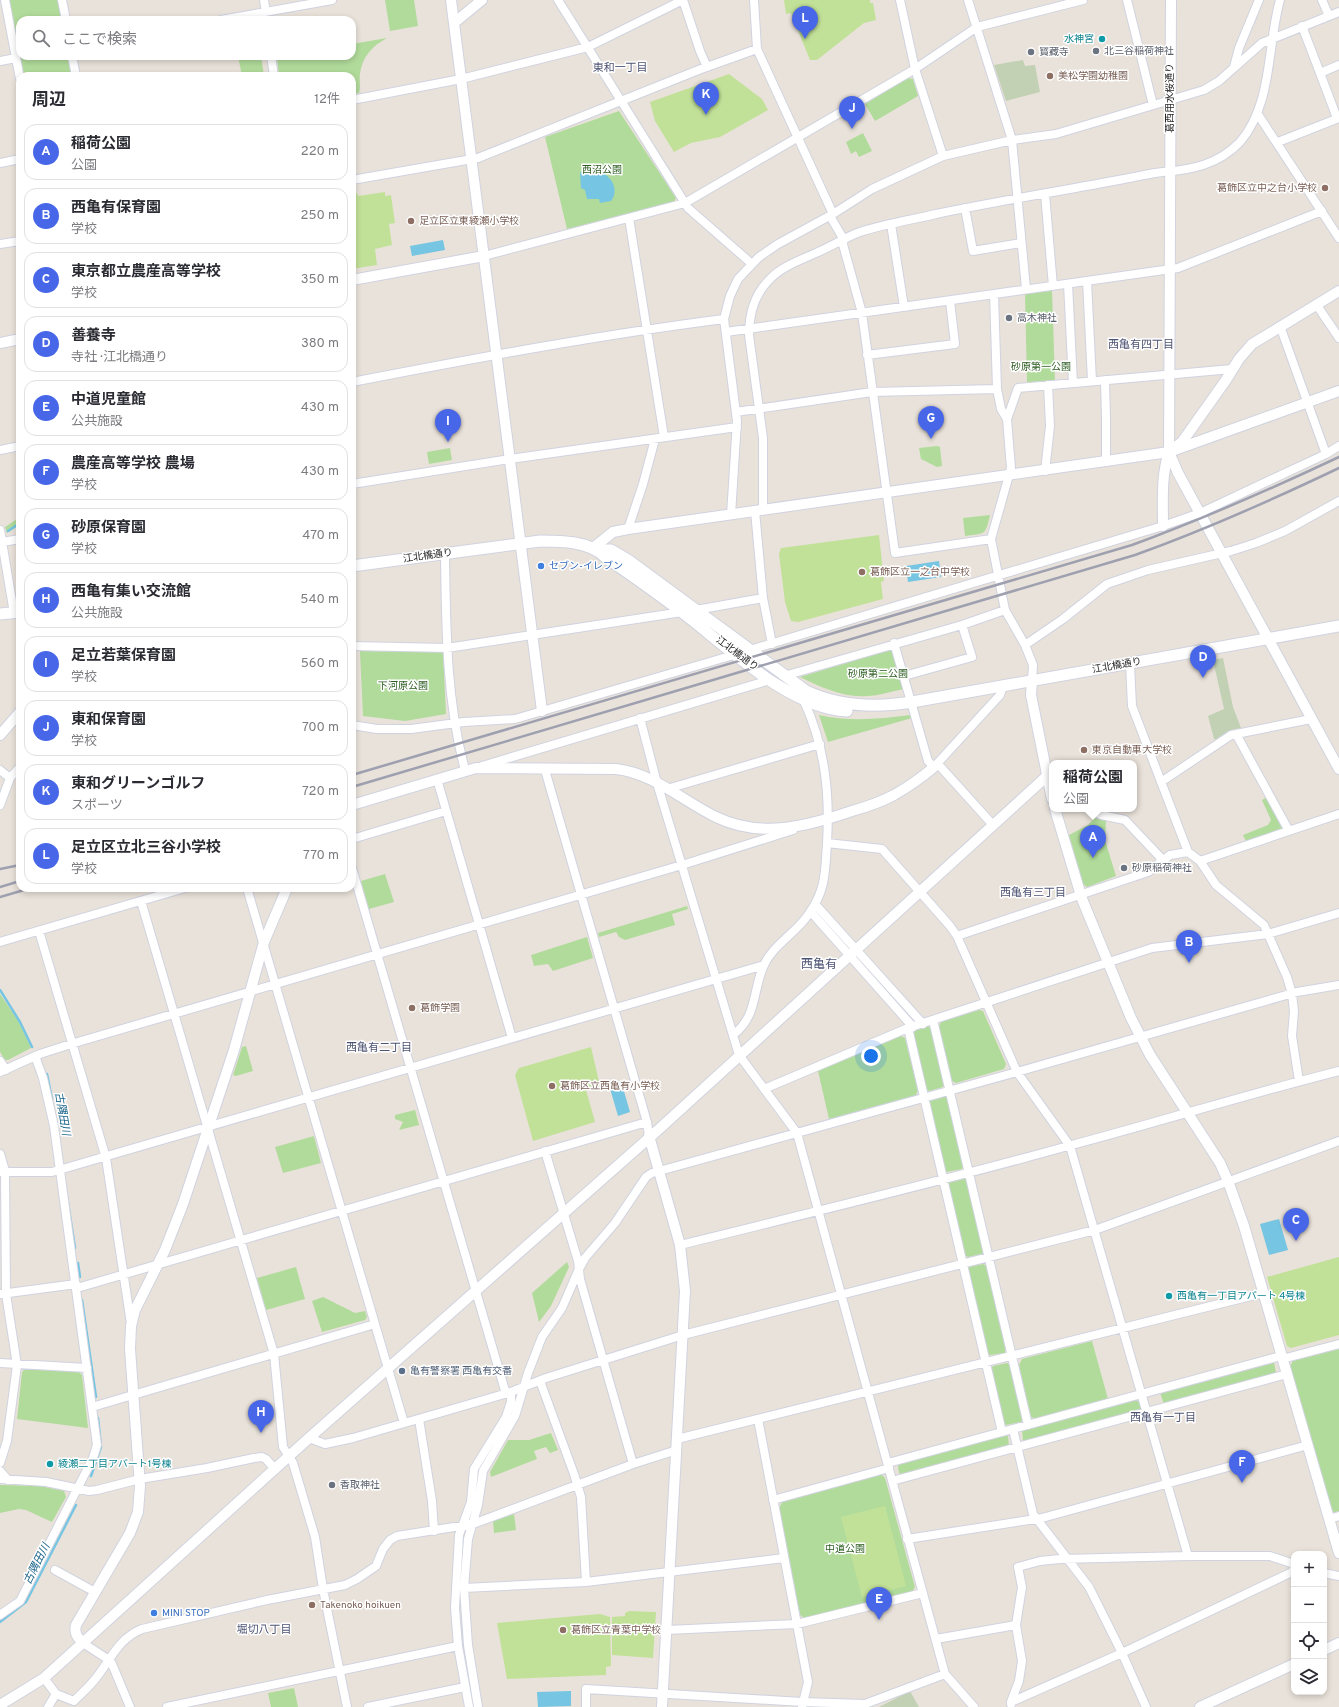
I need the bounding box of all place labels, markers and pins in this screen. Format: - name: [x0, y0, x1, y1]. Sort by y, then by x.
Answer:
- pin: L: [792, 6, 818, 39]
- place label: 水神宮: [1064, 33, 1094, 46]
- marker: 水神宮: [1097, 34, 1107, 44]
- place label: 北三谷稲荷神社: [1104, 45, 1174, 58]
- place label: 寳藏寺: [1039, 46, 1069, 59]
- marker: 北三谷稲荷神社: [1091, 46, 1101, 56]
- marker: 寳藏寺: [1026, 47, 1036, 57]
- place label: 美松学園幼稚園: [1058, 70, 1128, 83]
- marker: 美松学園幼稚園: [1045, 71, 1055, 81]
- pin: K: [693, 82, 719, 115]
- pin: J: [839, 96, 865, 129]
- place label: 葛飾区立中之台小学校: [1217, 182, 1317, 195]
- marker: 葛飾区立中之台小学校: [1320, 183, 1330, 193]
- place label: 足立区立東綾瀬小学校: [419, 215, 519, 228]
- marker: 足立区立東綾瀬小学校: [406, 216, 416, 226]
- place label: 高木神社: [1017, 312, 1057, 325]
- marker: 高木神社: [1004, 313, 1014, 323]
- pin: G: [918, 406, 944, 439]
- pin: I: [435, 409, 461, 442]
- place label: セブン-イレブン: [549, 560, 623, 573]
- marker: セブン-イレブン: [536, 561, 546, 571]
- place label: 葛飾区立一之台中学校: [870, 566, 970, 579]
- marker: 葛飾区立一之台中学校: [857, 567, 867, 577]
- pin: D: [1190, 645, 1216, 678]
- place label: 東京自動車大学校: [1092, 744, 1172, 757]
- marker: 東京自動車大学校: [1079, 745, 1089, 755]
- pin: A: [1080, 825, 1106, 858]
- place label: 砂原稲荷神社: [1132, 862, 1192, 875]
- marker: 砂原稲荷神社: [1119, 863, 1129, 873]
- pin: B: [1176, 930, 1202, 963]
- place label: 葛飾学園: [420, 1002, 460, 1015]
- marker: 葛飾学園: [407, 1003, 417, 1013]
- place label: 葛飾区立西亀有小学校: [560, 1080, 660, 1093]
- marker: 葛飾区立西亀有小学校: [547, 1081, 557, 1091]
- pin: C: [1283, 1208, 1309, 1241]
- place label: 西亀有一丁目アパート 4号棟: [1177, 1290, 1305, 1303]
- marker: 西亀有一丁目アパート 4号棟: [1164, 1291, 1174, 1301]
- place label: 亀有警察署 西亀有交番: [410, 1365, 512, 1378]
- marker: 亀有警察署 西亀有交番: [397, 1366, 407, 1376]
- pin: H: [248, 1400, 274, 1433]
- pin: F: [1229, 1450, 1255, 1483]
- place label: 綾瀬二丁目アパート1号棟: [58, 1458, 172, 1471]
- marker: 綾瀬二丁目アパート1号棟: [45, 1459, 55, 1469]
- place label: 香取神社: [340, 1479, 380, 1492]
- marker: 香取神社: [327, 1480, 337, 1490]
- pin: E: [866, 1587, 892, 1620]
- place label: Takenoko hoikuen: [320, 1599, 401, 1612]
- marker: Takenoko hoikuen: [307, 1600, 317, 1610]
- place label: MINI STOP: [162, 1607, 210, 1620]
- marker: MINI STOP: [149, 1608, 159, 1618]
- place label: 葛飾区立青葉中学校: [571, 1624, 661, 1637]
- marker: 葛飾区立青葉中学校: [558, 1625, 568, 1635]

